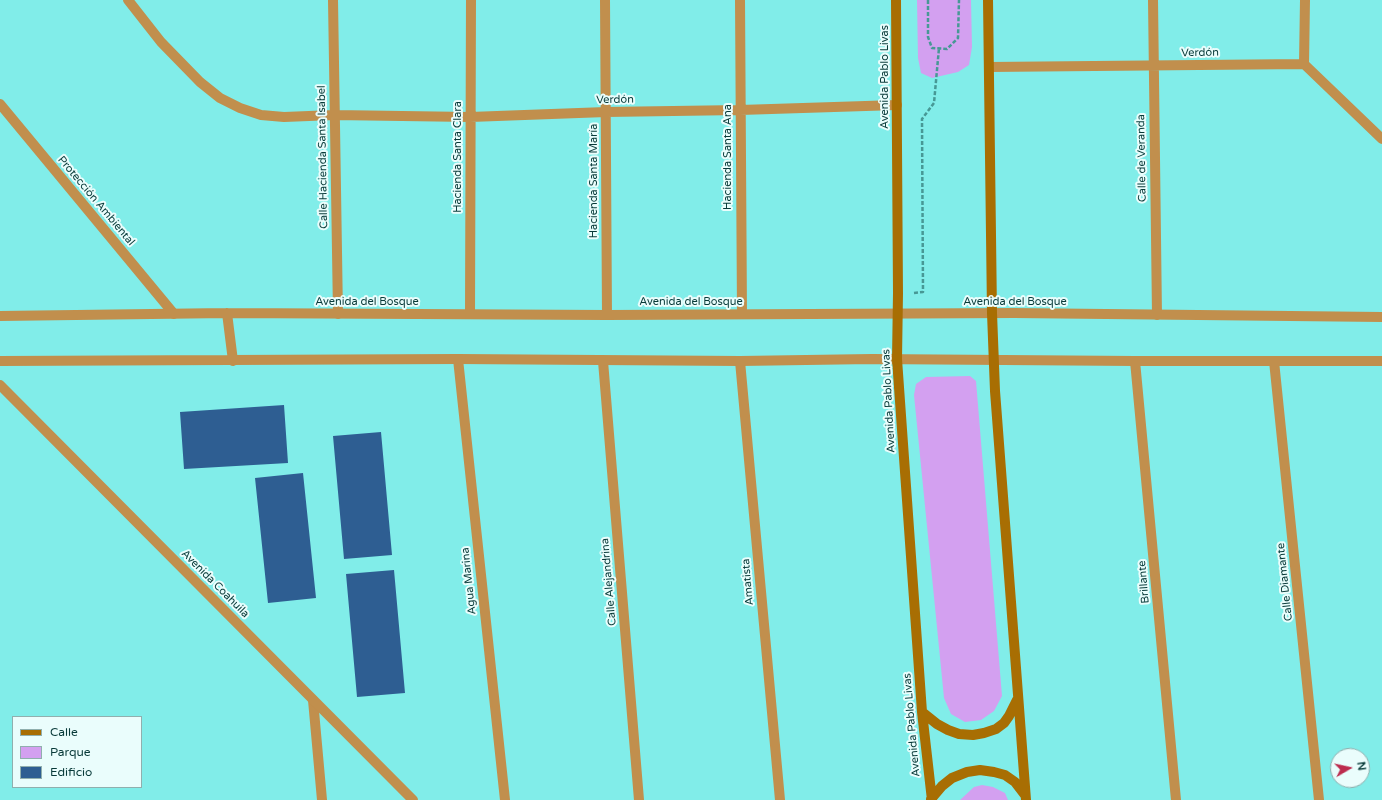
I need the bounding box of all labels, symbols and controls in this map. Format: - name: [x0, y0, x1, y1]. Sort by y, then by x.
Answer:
- street label: Avenida Pablo Livas: [878, 25, 892, 129]
- street label: Verdón: [1181, 46, 1219, 60]
- street label: Calle Hacienda Santa Isabel: [315, 85, 331, 229]
- street label: Verdón: [596, 93, 634, 107]
- street label: Hacienda Santa Clara: [451, 101, 465, 213]
- street label: Hacienda Santa Ana: [721, 104, 735, 210]
- street label: Calle de Veranda: [1135, 114, 1149, 202]
- street label: Hacienda Santa María: [587, 124, 601, 238]
- street label: Protección Ambiental: [55, 154, 137, 248]
- street label: Avenida del Bosque: [315, 295, 419, 309]
- street label: Avenida del Bosque: [639, 295, 743, 309]
- street label: Avenida del Bosque: [963, 295, 1067, 309]
- street label: Avenida Pablo Livas: [880, 349, 898, 453]
- street label: Calle Alejandrina: [599, 538, 619, 626]
- street label: Calle Diamante: [1274, 542, 1296, 622]
- street label: Avenida Coahuila: [178, 547, 252, 621]
- street label: Agua Marina: [459, 547, 479, 615]
- street label: Amatista: [739, 558, 757, 606]
- street label: Brillante: [1136, 560, 1152, 604]
- street label: Avenida Pablo Livas: [901, 673, 923, 777]
- legend: [12, 716, 142, 788]
- text: Calle: [50, 725, 78, 739]
- text: Parque: [50, 745, 91, 759]
- north arrow: [1330, 748, 1370, 788]
- text: N: [1354, 761, 1368, 772]
- text: Edificio: [50, 765, 92, 779]

